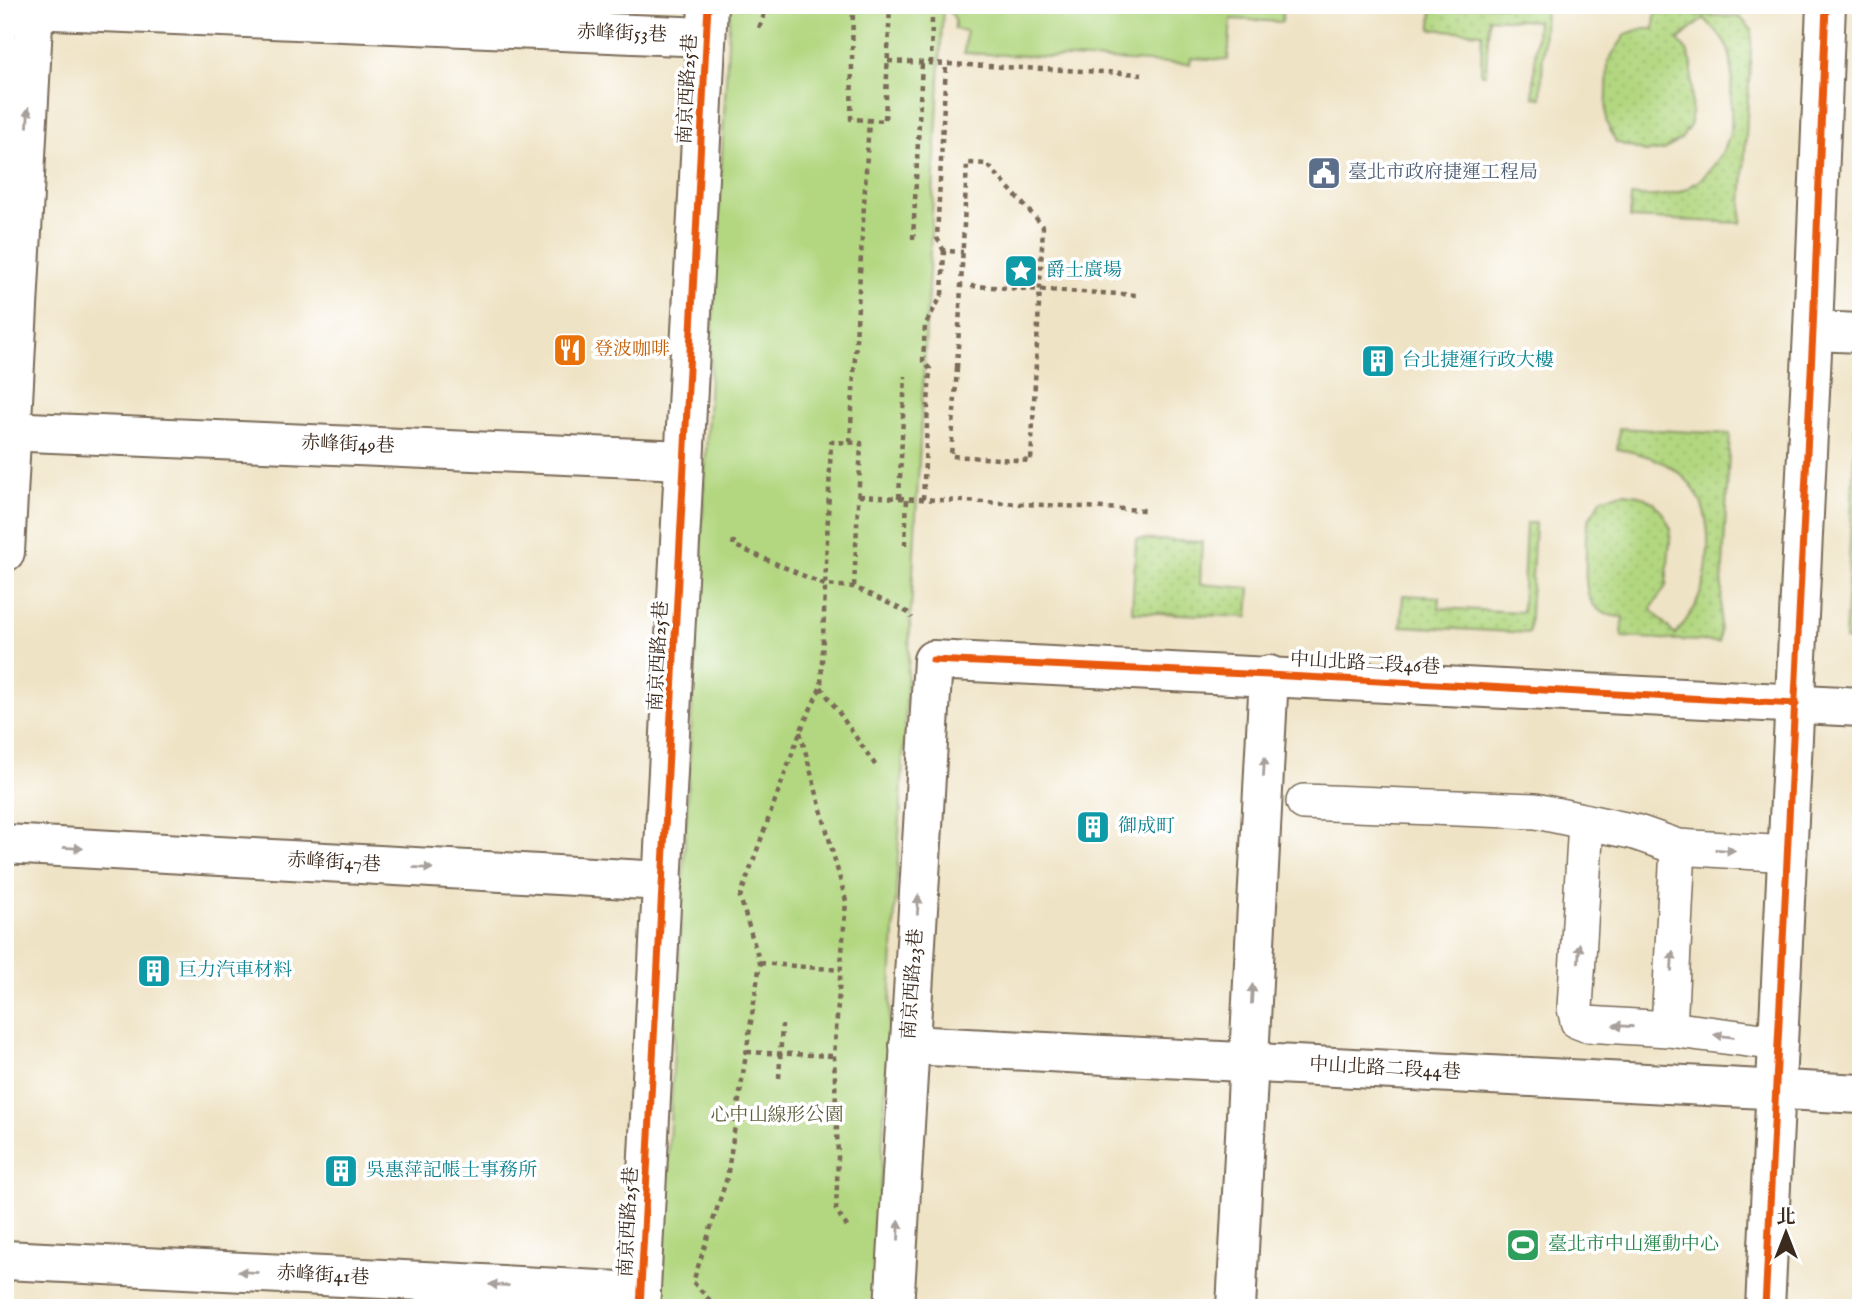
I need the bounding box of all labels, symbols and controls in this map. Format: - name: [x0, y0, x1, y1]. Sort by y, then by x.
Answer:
- street label: 赤峰街53巷: [577, 20, 667, 48]
- street label: 南京西路25巷: [673, 33, 703, 145]
- one-way arrow: [23, 106, 34, 128]
- public building icon: 臺北市政府捷運工程局: [1305, 154, 1343, 192]
- place label: 臺北市政府捷運工程局: [1348, 161, 1538, 185]
- place icon: 爵士廣場: [1002, 252, 1040, 290]
- place label: 爵士廣場: [1046, 259, 1122, 283]
- restaurant icon: 登波咖啡: [551, 331, 589, 369]
- place label: 登波咖啡: [594, 338, 670, 362]
- building icon: 台北捷運行政大樓: [1359, 342, 1397, 380]
- place label: 台北捷運行政大樓: [1402, 349, 1554, 373]
- street label: 赤峰街49巷: [301, 431, 395, 459]
- street label: 南京西路25巷: [644, 600, 674, 712]
- street label: 中山北路二段46巷: [1289, 648, 1441, 680]
- one-way arrow: [1259, 755, 1270, 777]
- building icon: 御成町: [1074, 808, 1112, 846]
- place label: 御成町: [1118, 815, 1175, 839]
- one-way arrow: [63, 842, 85, 853]
- one-way arrow: [1714, 844, 1736, 855]
- street label: 赤峰街47巷: [287, 849, 381, 877]
- one-way arrow: [412, 862, 434, 873]
- one-way arrow: [913, 894, 924, 916]
- street label: 南京西路23巷: [897, 928, 929, 1040]
- one-way arrow: [1573, 942, 1584, 964]
- one-way arrow: [1667, 950, 1678, 972]
- building icon: 巨力汽車材料: [135, 952, 173, 990]
- place label: 巨力汽車材料: [178, 959, 292, 983]
- one-way arrow: [1247, 983, 1258, 1005]
- one-way arrow: [1612, 1020, 1634, 1031]
- one-way arrow: [1713, 1031, 1735, 1042]
- street label: 中山北路二段44巷: [1309, 1053, 1461, 1085]
- park label: 心中山線形公園: [710, 1104, 844, 1128]
- building icon: 吳惠萍記帳士事務所: [322, 1152, 360, 1190]
- place label: 吳惠萍記帳士事務所: [366, 1159, 537, 1183]
- street label: 南京西路25巷: [614, 1166, 644, 1278]
- north arrow: [1750, 1198, 1820, 1268]
- text: 北: [1776, 1206, 1796, 1230]
- one-way arrow: [894, 1219, 905, 1241]
- sports icon: 臺北市中山運動中心: [1504, 1226, 1542, 1264]
- place label: 臺北市中山運動中心: [1548, 1233, 1719, 1257]
- street label: 赤峰街41巷: [276, 1262, 370, 1290]
- one-way arrow: [236, 1267, 258, 1278]
- one-way arrow: [488, 1280, 510, 1291]

